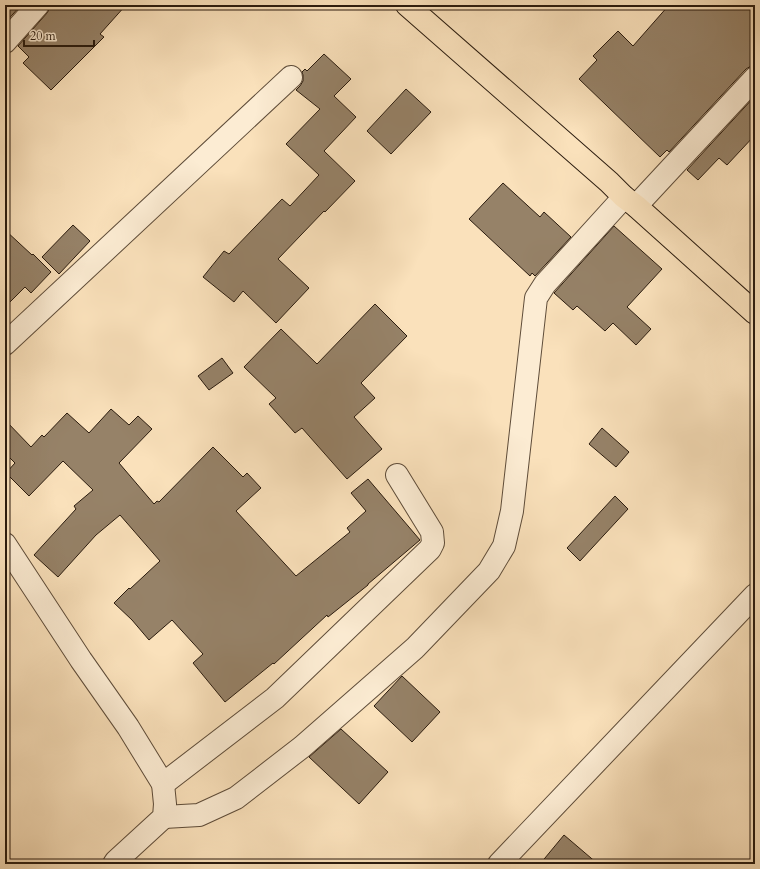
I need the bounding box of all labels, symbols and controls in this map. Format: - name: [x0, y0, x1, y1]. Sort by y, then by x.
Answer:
- scale bar: [24, 22, 94, 48]
- text: 20 m: [30, 28, 57, 44]

